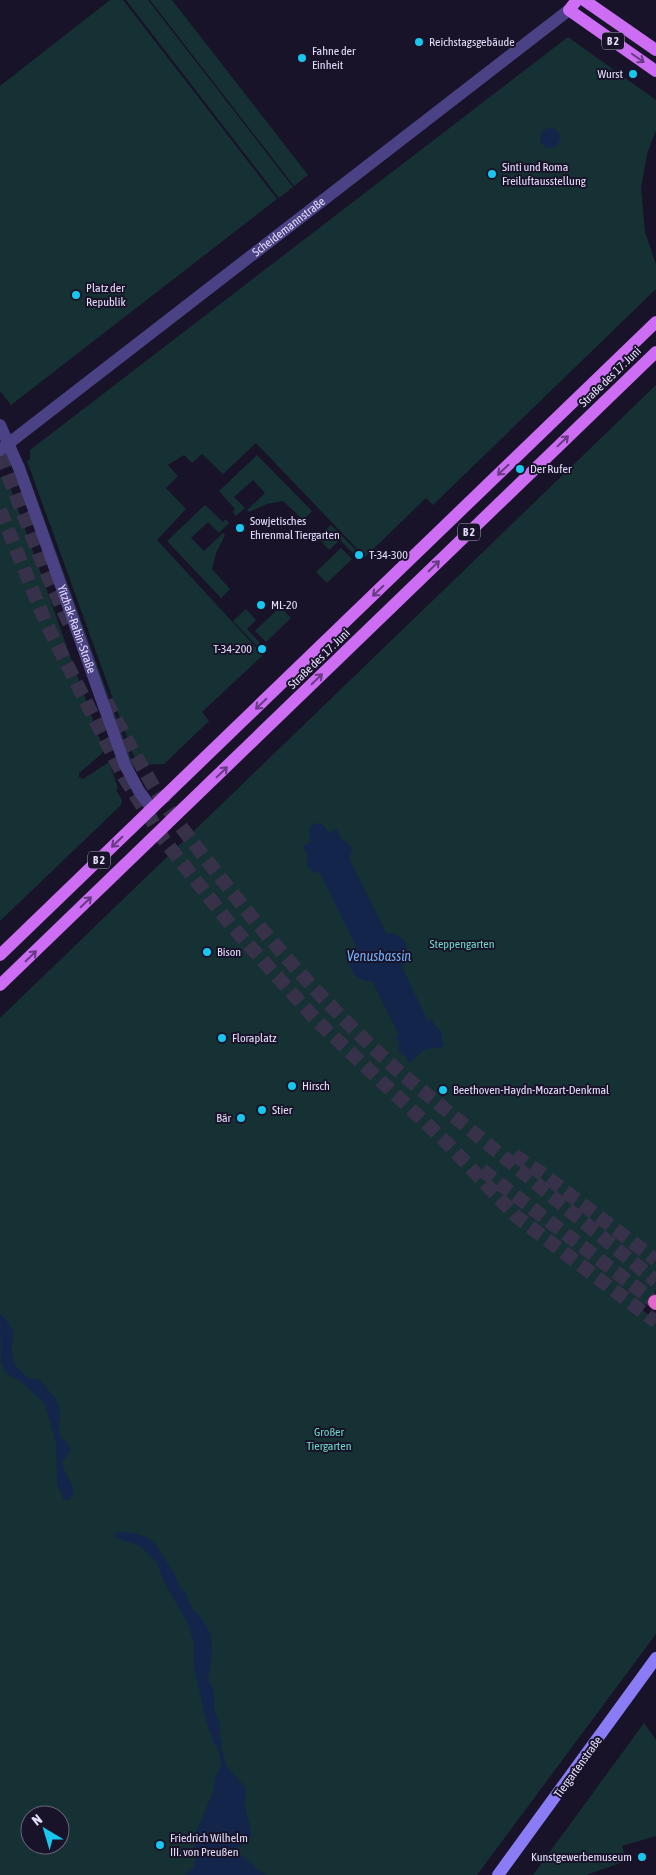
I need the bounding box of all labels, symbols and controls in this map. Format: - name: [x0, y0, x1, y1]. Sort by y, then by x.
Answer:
- road number: B 2: [602, 32, 624, 49]
- place label: Reichstagsgebäude: [429, 35, 515, 49]
- marker: Reichstagsgebäude: [413, 36, 425, 48]
- place label: Fahne der Einheit: [312, 44, 356, 72]
- marker: Fahne der Einheit: [296, 52, 308, 64]
- one-way arrow: [631, 53, 645, 63]
- place label: Wurst: [597, 67, 624, 81]
- marker: Wurst: [627, 68, 639, 80]
- place label: Sinti und Roma Freiluftausstellung: [502, 160, 587, 188]
- marker: Sinti und Roma Freiluftausstellung: [486, 168, 498, 180]
- street label: Scheidemannstraße: [250, 194, 328, 259]
- place label: Platz der Republik: [86, 281, 127, 309]
- marker: Platz der Republik: [70, 289, 82, 301]
- street label: Straße des 17. Juni: [576, 344, 644, 410]
- one-way arrow: [557, 435, 570, 447]
- place label: Der Rufer: [530, 462, 572, 476]
- marker: Der Rufer: [514, 463, 526, 475]
- one-way arrow: [497, 464, 509, 476]
- place label: Sowjetisches Ehrenmal Tiergarten: [250, 514, 340, 542]
- marker: Sowjetisches Ehrenmal Tiergarten: [234, 522, 246, 534]
- road number: B 2: [458, 524, 480, 540]
- place label: T-34-300: [369, 548, 408, 562]
- marker: T-34-300: [353, 549, 365, 561]
- one-way arrow: [428, 560, 440, 572]
- street label: Yitzhak-Rabin-Straße: [54, 583, 99, 675]
- one-way arrow: [371, 585, 384, 597]
- place label: ML-20: [271, 598, 298, 612]
- marker: ML-20: [255, 599, 267, 611]
- street label: Straße des 17. Juni: [285, 626, 353, 692]
- place label: T-34-200: [213, 642, 252, 656]
- marker: T-34-200: [256, 643, 268, 655]
- one-way arrow: [311, 673, 323, 685]
- one-way arrow: [255, 697, 267, 709]
- one-way arrow: [215, 766, 228, 778]
- one-way arrow: [111, 836, 123, 849]
- road number: B 2: [88, 852, 110, 868]
- one-way arrow: [79, 896, 92, 908]
- park label: Steppengarten: [430, 937, 495, 951]
- place label: Bison: [217, 945, 241, 959]
- marker: Bison: [201, 946, 213, 958]
- water label: Venusbassin: [347, 948, 411, 964]
- one-way arrow: [24, 950, 36, 962]
- place label: Floraplatz: [232, 1031, 277, 1045]
- marker: Floraplatz: [216, 1032, 228, 1044]
- place label: Hirsch: [302, 1079, 330, 1093]
- marker: Hirsch: [286, 1080, 298, 1092]
- place label: Beethoven-Haydn-Mozart-Denkmal: [453, 1083, 610, 1097]
- marker: Beethoven-Haydn-Mozart-Denkmal: [437, 1084, 449, 1096]
- place label: Stier: [272, 1103, 293, 1117]
- marker: Stier: [256, 1104, 268, 1116]
- place label: Bär: [216, 1111, 231, 1125]
- marker: Bär: [235, 1112, 247, 1124]
- park label: Großer Tiergarten: [307, 1425, 351, 1453]
- street label: Tiergartenstraße: [551, 1734, 605, 1800]
- north arrow: [20, 1805, 70, 1855]
- text: N: [29, 1811, 45, 1829]
- place label: Friedrich Wilhelm III. von Preußen: [170, 1831, 248, 1859]
- marker: Friedrich Wilhelm III. von Preußen: [154, 1839, 166, 1851]
- place label: Kunstgewerbemuseum: [531, 1850, 632, 1864]
- marker: Kunstgewerbemuseum: [636, 1851, 648, 1863]

